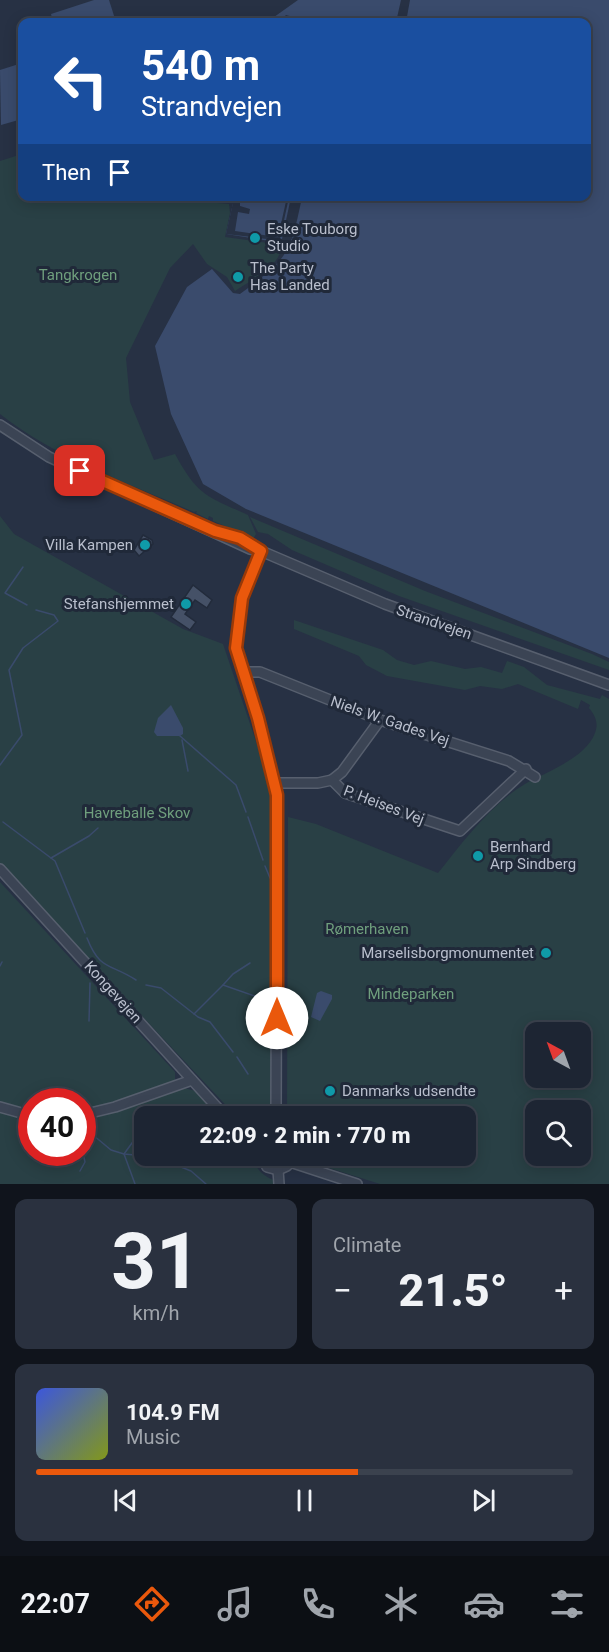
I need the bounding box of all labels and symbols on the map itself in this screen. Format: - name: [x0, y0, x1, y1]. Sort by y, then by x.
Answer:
- place label: Eske Touborg Studio: [267, 220, 358, 255]
- marker: Eske Touborg Studio: [248, 231, 262, 245]
- place label: The Party Has Landed: [250, 259, 330, 294]
- park label: Tangkrogen: [39, 266, 117, 284]
- marker: The Party Has Landed: [231, 270, 245, 284]
- pin: [54, 445, 105, 496]
- place label: Villa Kampen: [45, 536, 133, 554]
- marker: Villa Kampen: [138, 538, 152, 552]
- place label: Stefanshjemmet: [64, 595, 174, 613]
- marker: Stefanshjemmet: [179, 597, 193, 611]
- street label: Strandvejen: [394, 601, 474, 643]
- street label: Niels W. Gades Vej: [328, 692, 452, 750]
- street label: P. Heises Vej: [341, 781, 427, 829]
- park label: Havreballe Skov: [84, 804, 190, 822]
- place label: Bernhard Arp Sindberg: [490, 838, 576, 873]
- marker: Bernhard Arp Sindberg: [471, 849, 485, 863]
- park label: Rømerhaven: [325, 920, 409, 938]
- place label: Marselisborgmonumentet: [361, 944, 534, 962]
- marker: Marselisborgmonumentet: [539, 946, 553, 960]
- street label: Kongevejen: [80, 957, 146, 1027]
- park label: Mindeparken: [368, 985, 454, 1003]
- position arrow: [245, 986, 309, 1050]
- north arrow: [525, 1022, 591, 1088]
- place label: Danmarks udsendte: [342, 1082, 476, 1100]
- marker: Danmarks udsendte: [323, 1084, 337, 1098]
- speed limit sign: 40: [18, 1088, 96, 1166]

